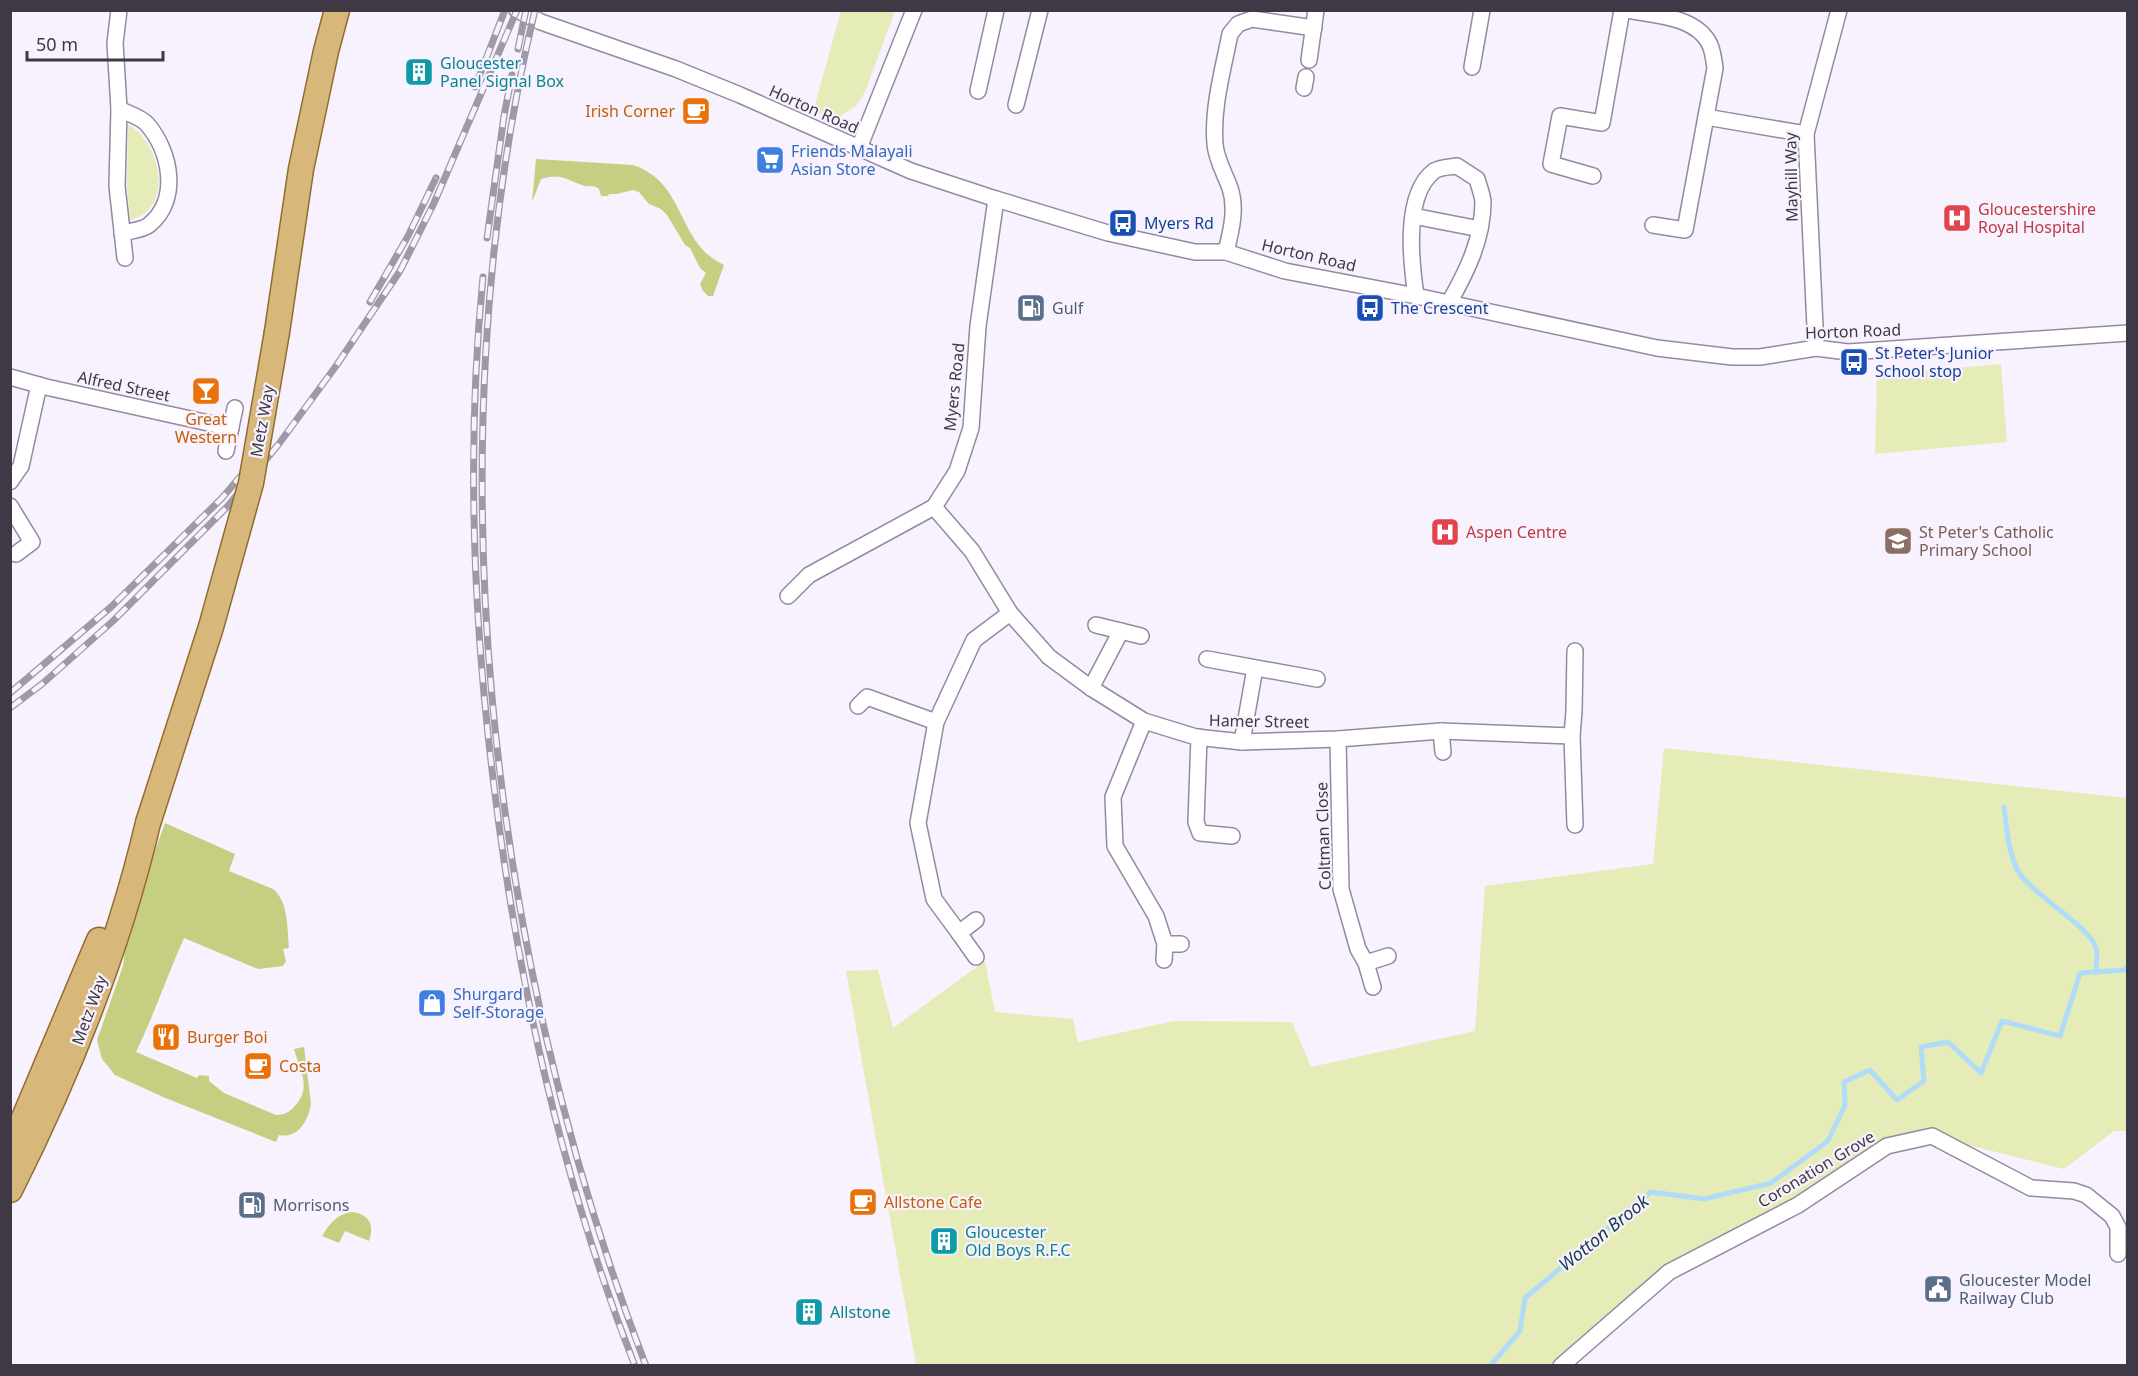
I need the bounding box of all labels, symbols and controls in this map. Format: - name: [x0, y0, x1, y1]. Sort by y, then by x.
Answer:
- scale bar: [27, 24, 164, 62]
- text: 50 m: [36, 32, 78, 56]
- place label: Gloucester Panel Signal Box: [440, 52, 565, 92]
- building icon: Gloucester Panel Signal Box: [403, 56, 435, 88]
- street label: Horton Road: [766, 79, 862, 139]
- cafe icon: Irish Corner: [680, 95, 712, 127]
- place label: Irish Corner: [585, 100, 675, 122]
- street label: Mayhill Way: [1779, 131, 1803, 222]
- place label: Friends Malayali Asian Store: [791, 140, 913, 180]
- supermarket icon: Friends Malayali Asian Store: [754, 144, 786, 176]
- place label: Gloucestershire Royal Hospital: [1978, 198, 2096, 238]
- hospital icon: Gloucestershire Royal Hospital: [1941, 202, 1973, 234]
- bus stop icon: Myers Rd: [1107, 207, 1139, 239]
- place label: Myers Rd: [1144, 212, 1214, 234]
- street label: Horton Road: [1260, 233, 1358, 277]
- fuel station icon: Gulf: [1015, 292, 1047, 324]
- bus stop icon: The Crescent: [1354, 292, 1386, 324]
- place label: Gulf: [1052, 297, 1085, 319]
- place label: The Crescent: [1391, 297, 1489, 319]
- street label: Horton Road: [1805, 318, 1901, 344]
- street label: Myers Road: [938, 342, 970, 432]
- place label: St Peter's Junior School stop: [1875, 342, 1994, 382]
- bus stop icon: St Peter's Junior School stop: [1838, 346, 1870, 378]
- street label: Alfred Street: [76, 365, 172, 407]
- bar icon: Great Western: [190, 375, 222, 407]
- street label: Metz Way: [245, 382, 279, 459]
- place label: Great Western: [175, 408, 237, 448]
- hospital icon: Aspen Centre: [1429, 516, 1461, 548]
- place label: Aspen Centre: [1466, 521, 1567, 543]
- place label: St Peter's Catholic Primary School: [1919, 521, 2054, 561]
- school or university icon: St Peter's Catholic Primary School: [1882, 525, 1914, 557]
- street label: Hamer Street: [1209, 709, 1310, 733]
- street label: Coltman Close: [1310, 782, 1336, 890]
- street label: Metz Way: [66, 971, 112, 1048]
- place label: Shurgard Self-Storage: [453, 983, 544, 1023]
- shop icon: Shurgard Self-Storage: [416, 987, 448, 1019]
- restaurant icon: Burger Boi: [150, 1021, 182, 1053]
- place label: Burger Boi: [187, 1026, 268, 1048]
- cafe icon: Costa: [242, 1050, 274, 1082]
- place label: Costa: [279, 1055, 321, 1077]
- street label: Coronation Grove: [1753, 1125, 1879, 1213]
- cafe icon: Allstone Cafe: [847, 1186, 879, 1218]
- water label: Wotton Brook: [1553, 1188, 1654, 1276]
- fuel station icon: Morrisons: [236, 1189, 268, 1221]
- place label: Allstone Cafe: [884, 1191, 982, 1213]
- place label: Morrisons: [273, 1194, 349, 1216]
- place label: Gloucester Old Boys R.F.C: [965, 1221, 1071, 1261]
- building icon: Gloucester Old Boys R.F.C: [928, 1225, 960, 1257]
- place label: Gloucester Model Railway Club: [1959, 1269, 2091, 1309]
- public building icon: Gloucester Model Railway Club: [1922, 1273, 1954, 1305]
- building icon: Allstone: [793, 1296, 825, 1328]
- place label: Allstone: [830, 1301, 891, 1323]

